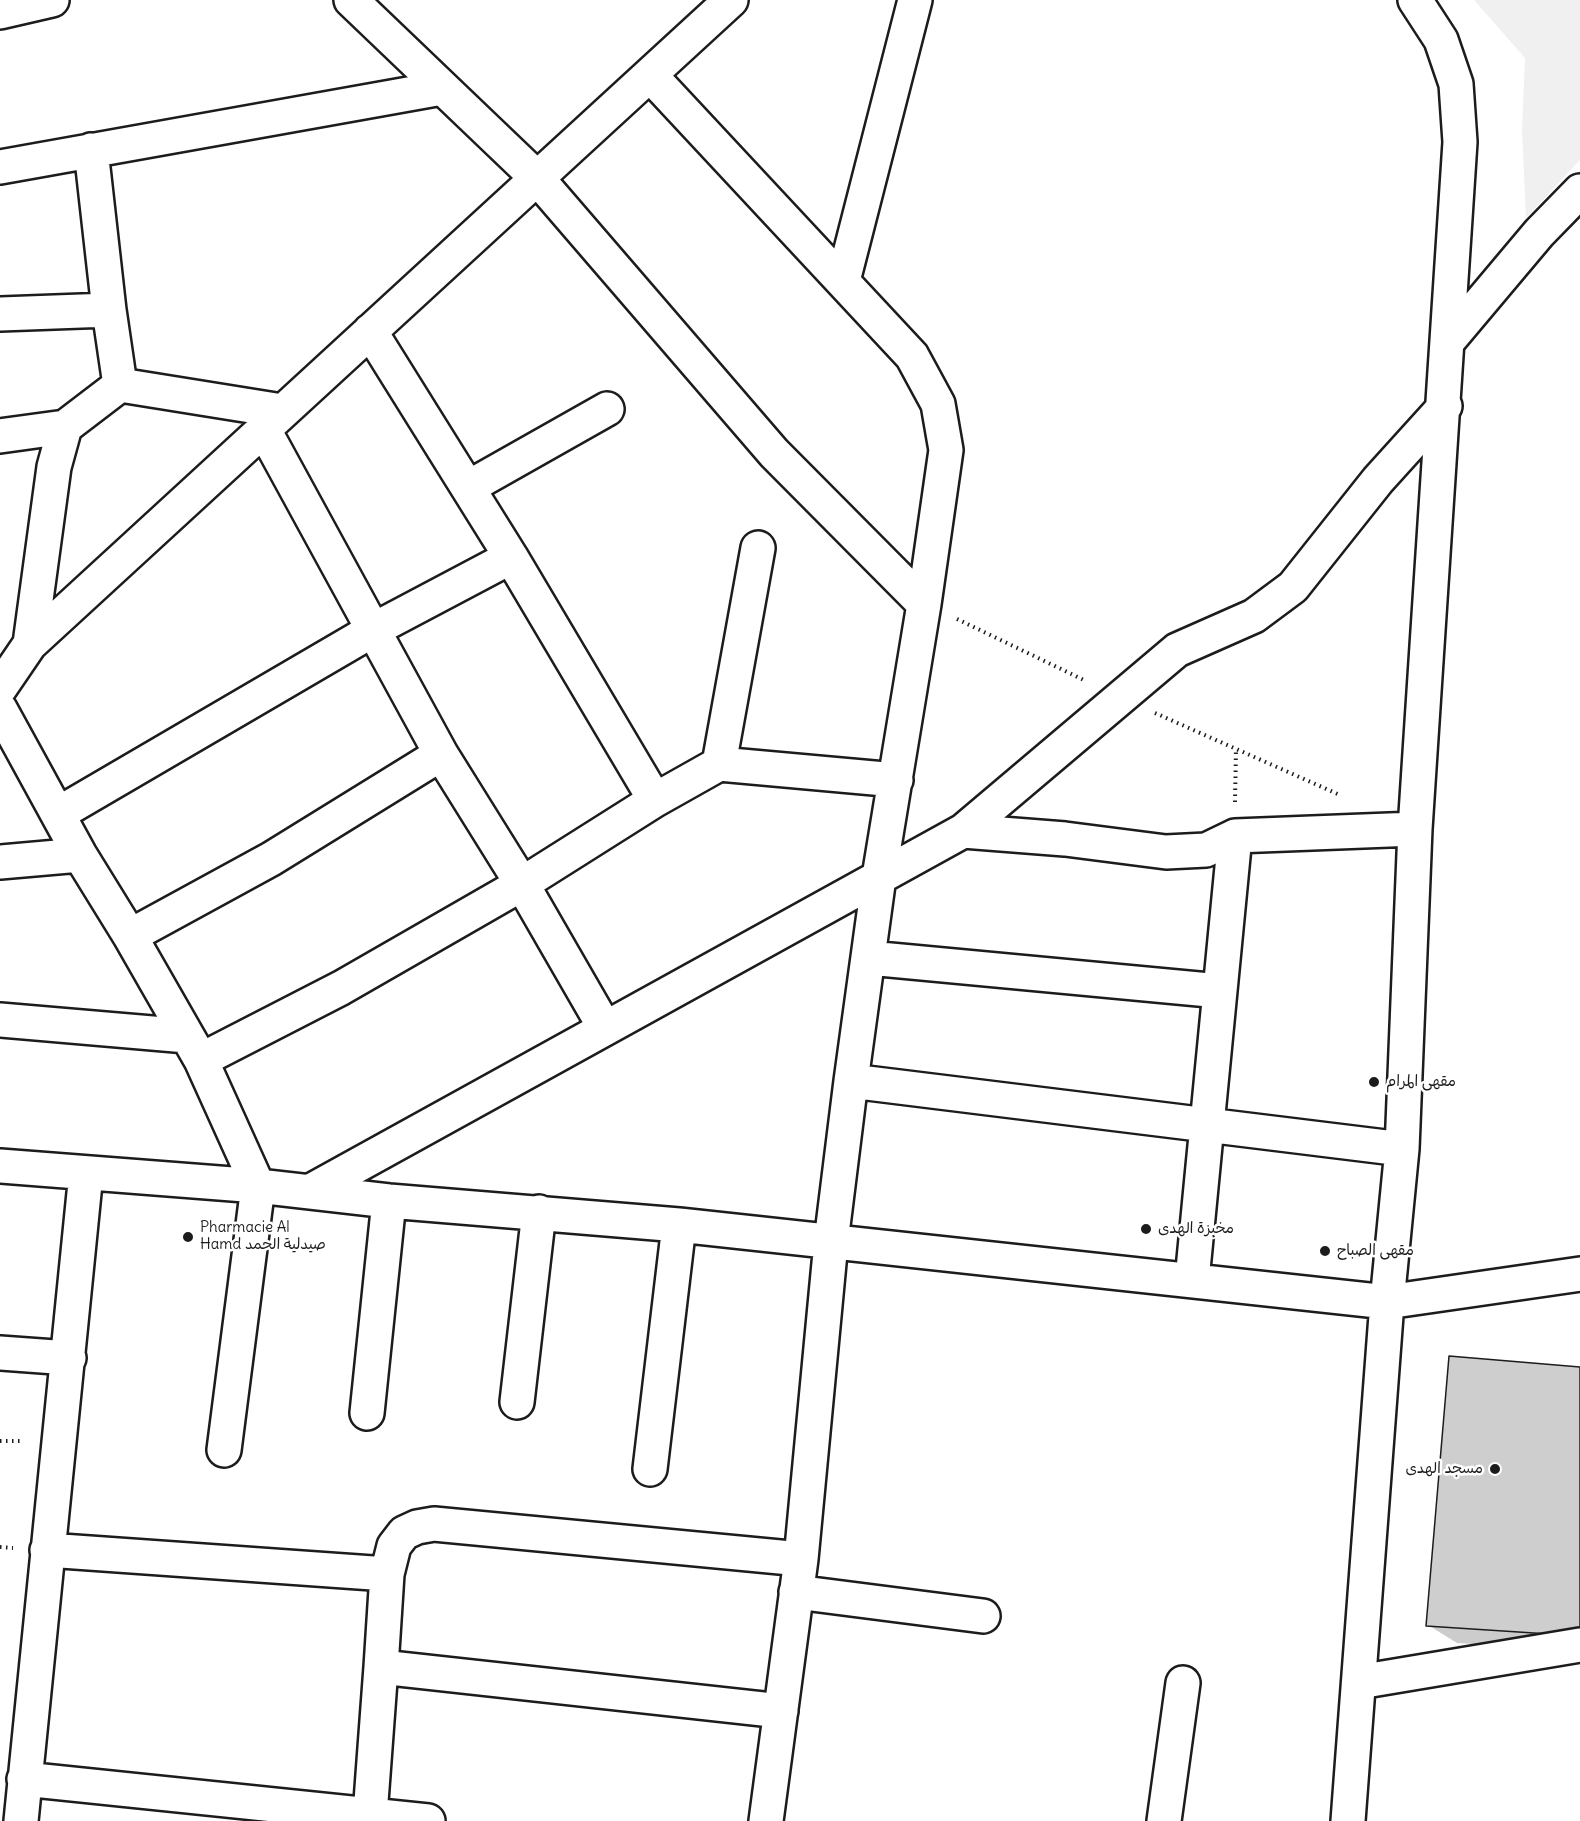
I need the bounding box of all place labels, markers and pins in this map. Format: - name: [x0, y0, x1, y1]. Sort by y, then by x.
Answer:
- place label: مقهى المرام: [1386, 1073, 1456, 1091]
- marker: مقهى المرام: [1367, 1075, 1381, 1089]
- place label: Pharmacie Al Hamd صيدلية الحمد: [200, 1219, 326, 1254]
- place label: مخبزة الهدى: [1158, 1220, 1234, 1238]
- marker: مخبزة الهدى: [1139, 1222, 1153, 1236]
- marker: Pharmacie Al Hamd صيدلية الحمد: [181, 1230, 195, 1244]
- place label: مقهى الصباح: [1337, 1242, 1414, 1260]
- marker: مقهى الصباح: [1318, 1244, 1332, 1258]
- place label: مسجد الهدى: [1405, 1460, 1483, 1478]
- marker: مسجد الهدى: [1488, 1462, 1502, 1476]

